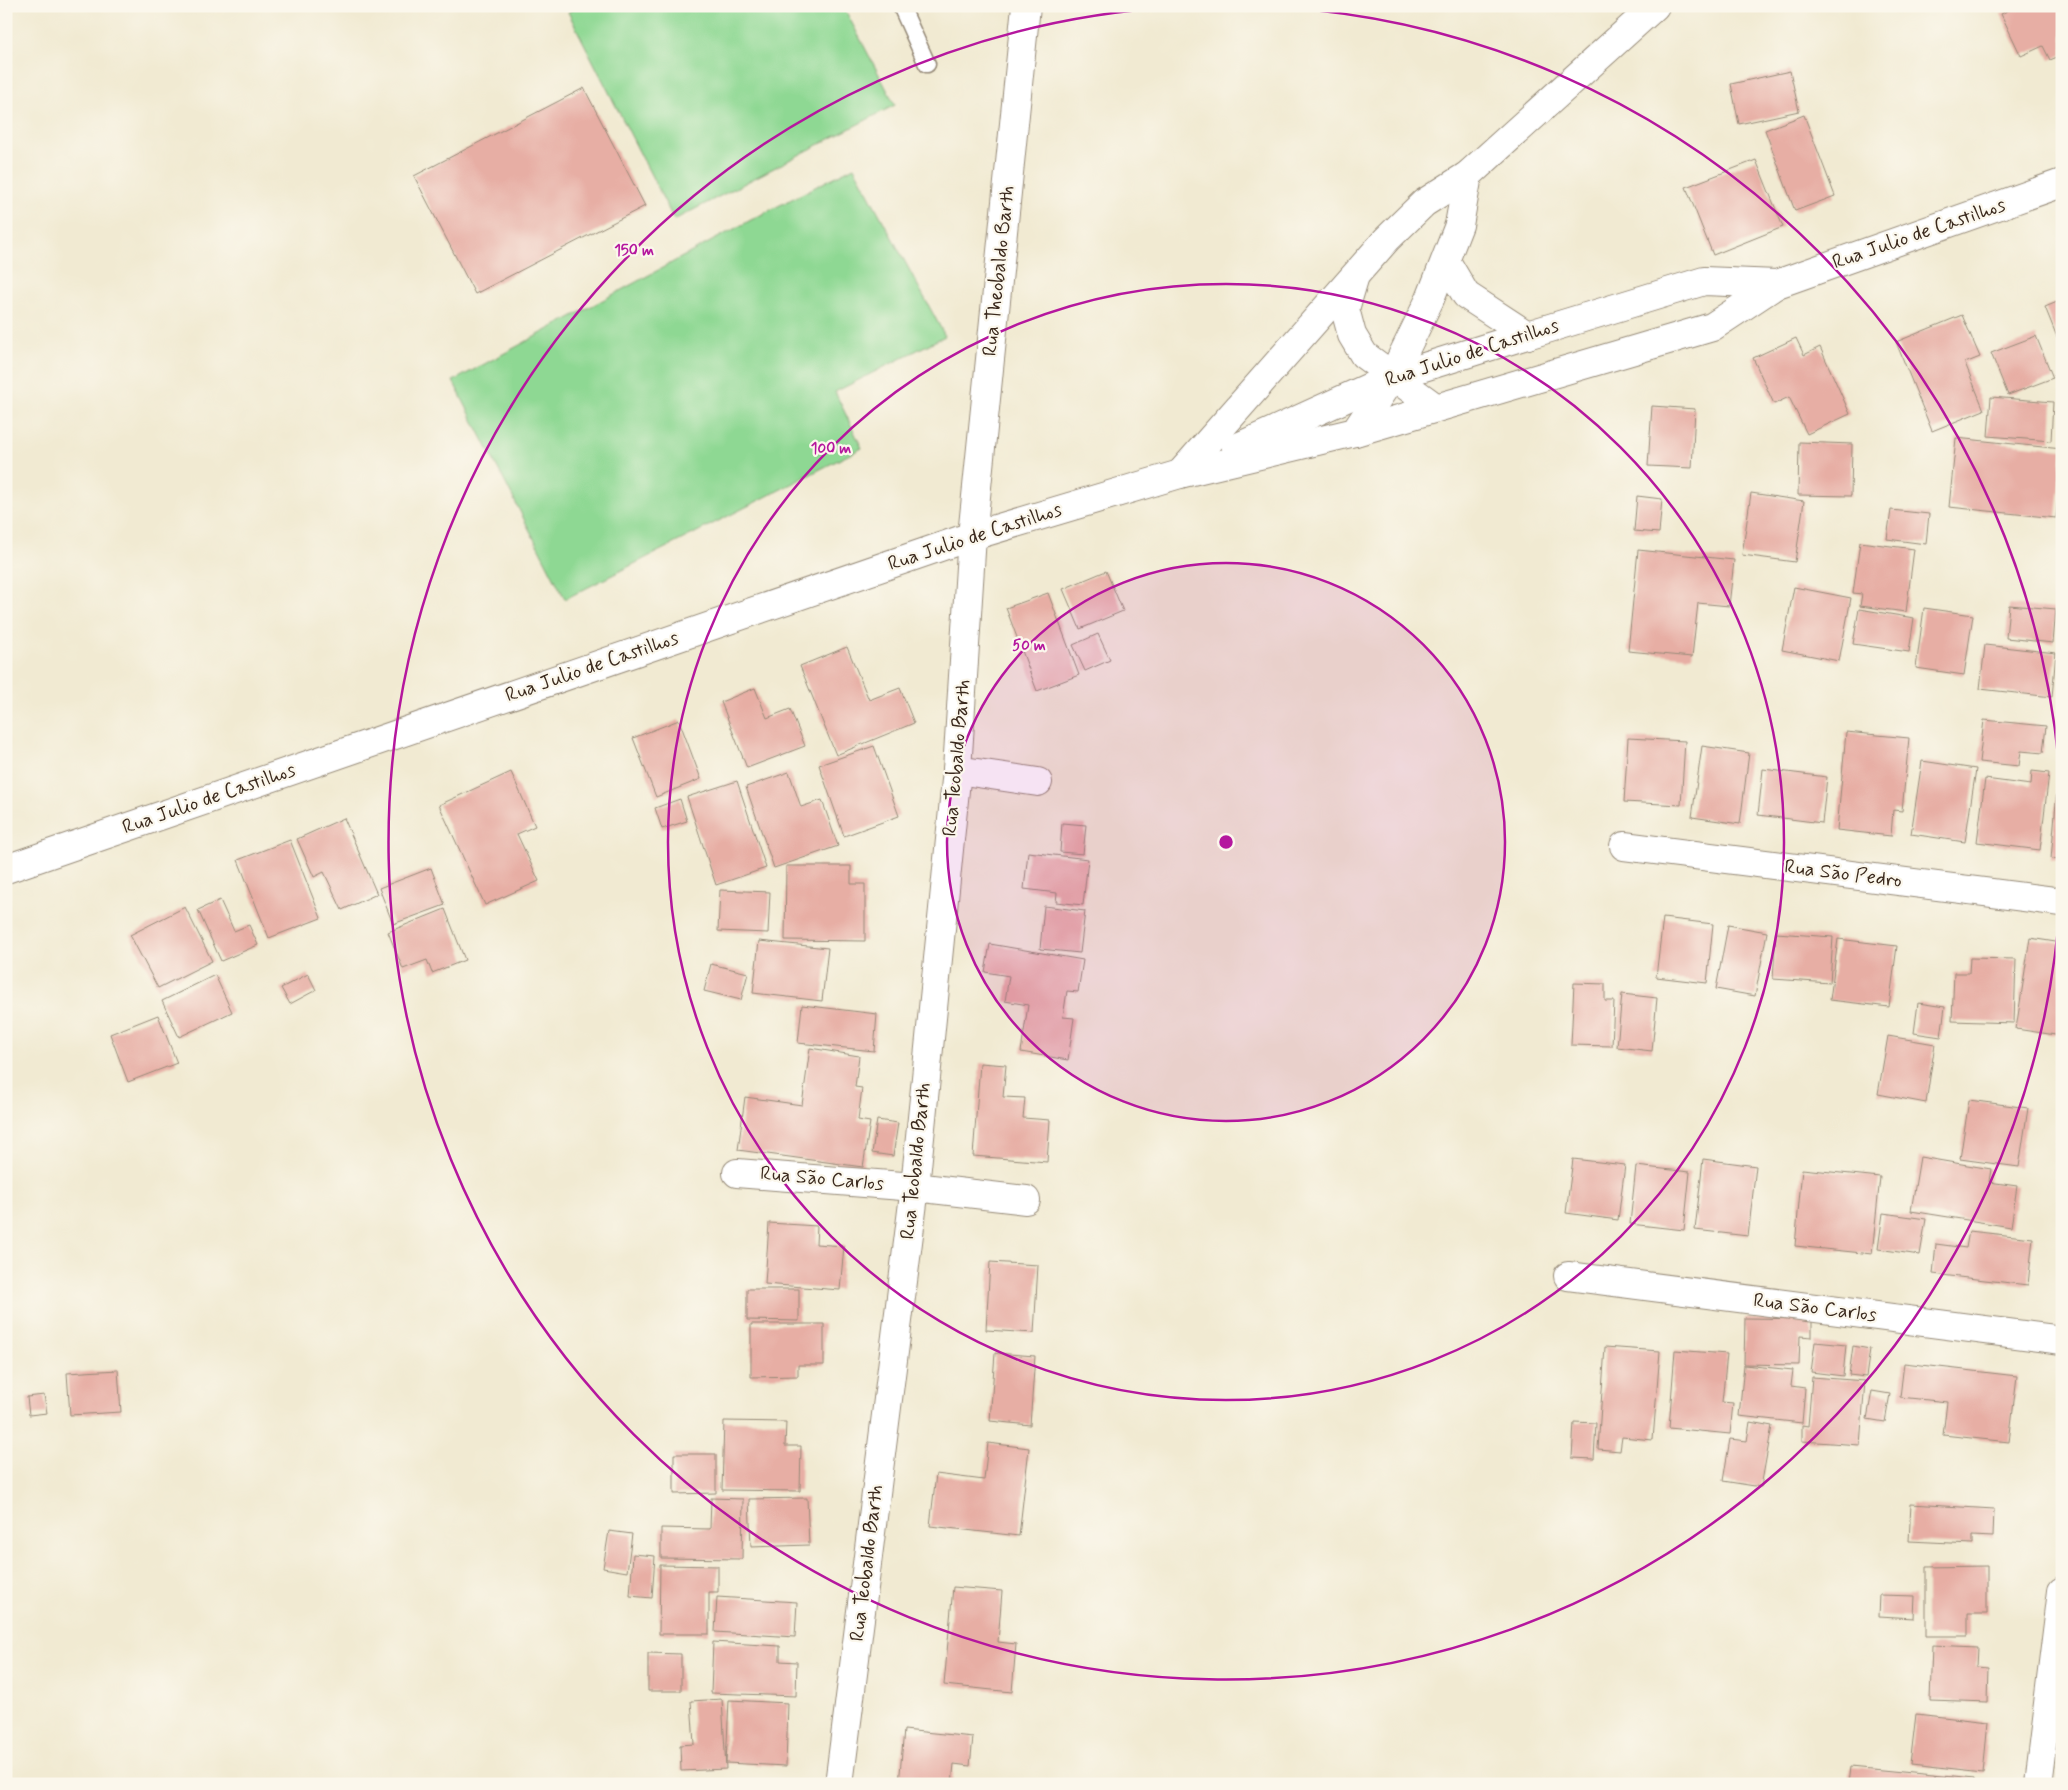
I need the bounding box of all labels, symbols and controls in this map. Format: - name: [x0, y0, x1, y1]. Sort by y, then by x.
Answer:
- street label: Rua Theobaldo Barth: [977, 184, 1021, 358]
- street label: Rua Julio de Castilhos: [1829, 192, 2009, 276]
- text: 150 m: [614, 241, 654, 261]
- street label: Rua Julio de Castilhos: [1382, 312, 1563, 394]
- text: 100 m: [811, 439, 851, 459]
- street label: Rua Julio de Castilhos: [885, 496, 1066, 578]
- street label: Rua Julio de Castilhos: [502, 625, 682, 709]
- text: 50 m: [1012, 636, 1046, 656]
- street label: Rua Teobaldo Barth: [937, 678, 977, 838]
- street label: Rua Julio de Castilhos: [119, 757, 299, 841]
- centre of rings: [1217, 833, 1235, 851]
- street label: Rua São Pedro: [1783, 853, 1903, 895]
- street label: Rua Teobaldo Barth: [894, 1081, 938, 1241]
- street label: Rua São Carlos: [759, 1160, 885, 1198]
- street label: Rua São Carlos: [1752, 1287, 1878, 1329]
- street label: Rua Teobaldo Barth: [844, 1483, 890, 1643]

